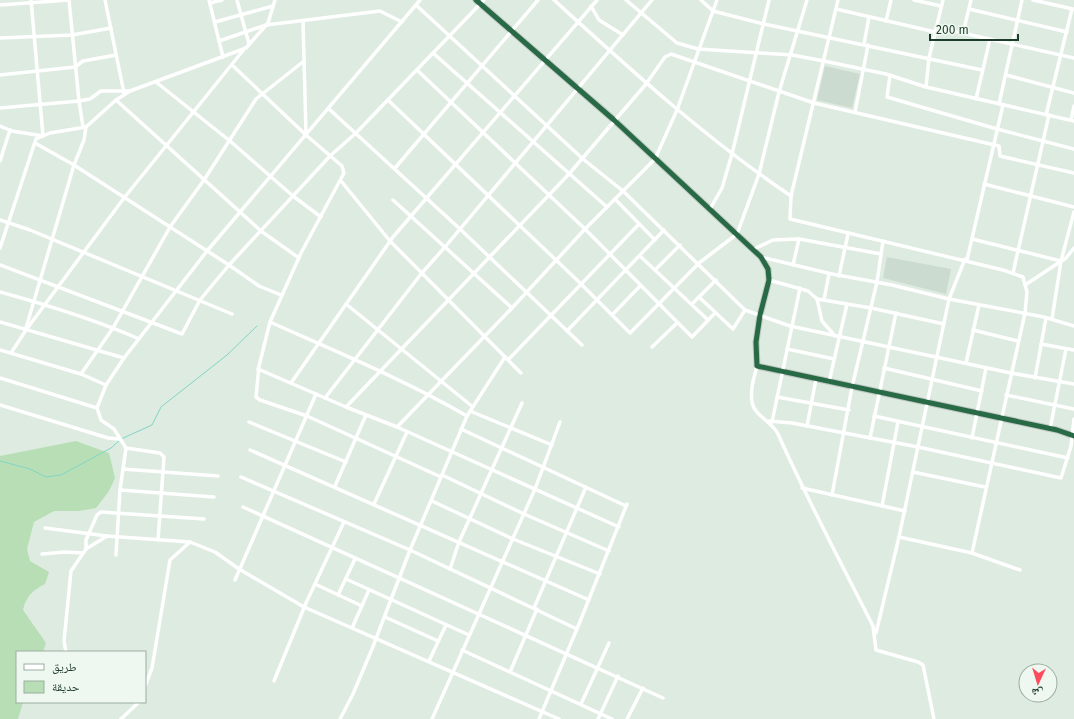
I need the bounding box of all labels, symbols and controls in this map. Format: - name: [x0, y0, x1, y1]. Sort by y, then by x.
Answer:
- scale bar: [930, 16, 1018, 42]
- text: 200 m: [936, 23, 969, 37]
- legend: [16, 651, 146, 703]
- text: طريق: [52, 660, 77, 674]
- north arrow: [1018, 663, 1058, 703]
- text: حديقة: [52, 680, 80, 694]
- text: ش: [1031, 685, 1044, 699]

